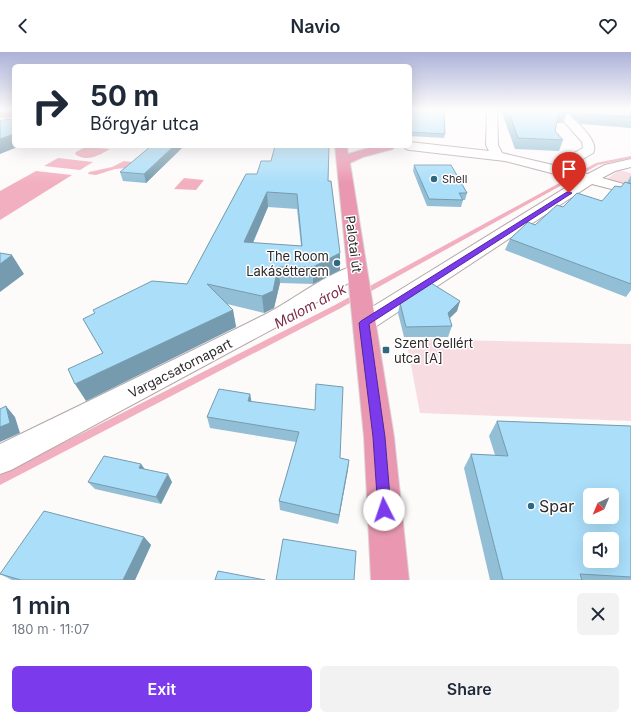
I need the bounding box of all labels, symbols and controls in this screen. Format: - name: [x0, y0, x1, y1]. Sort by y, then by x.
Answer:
- icon: back: [12, 15, 34, 37]
- icon: heart: [597, 15, 619, 37]
- text: Navio: [291, 16, 340, 37]
- text: 50 m: [90, 79, 159, 113]
- icon: right: [24, 80, 76, 132]
- text: Bőrgyár utca: [90, 113, 199, 134]
- pin: [552, 152, 586, 193]
- icon: arrive: [558, 158, 580, 180]
- place label: Shell: [442, 172, 467, 186]
- marker: Shell: [429, 174, 439, 184]
- street label: Palotai út: [343, 215, 365, 273]
- place label: The Room Lakásétterem: [246, 248, 329, 279]
- marker: The Room Lakásétterem: [332, 258, 342, 268]
- water label: Malom árok: [271, 279, 349, 332]
- street label: Vargacsatornapart: [126, 335, 234, 401]
- place label: Szent Gellért utca [A]: [394, 335, 473, 366]
- marker: Szent Gellért utca [A]: [381, 345, 391, 355]
- north arrow: [583, 488, 619, 524]
- map controls: [583, 488, 619, 568]
- position arrow: [363, 489, 405, 531]
- place label: Spar: [539, 496, 574, 516]
- marker: Spar: [526, 501, 536, 511]
- button: sound: [583, 532, 619, 568]
- text: 1 min: [12, 591, 71, 620]
- button: close: [577, 593, 619, 635]
- text: 180 m · 11:07: [12, 621, 89, 637]
- button: Exit: [12, 666, 312, 712]
- button: Share: [320, 666, 619, 712]

